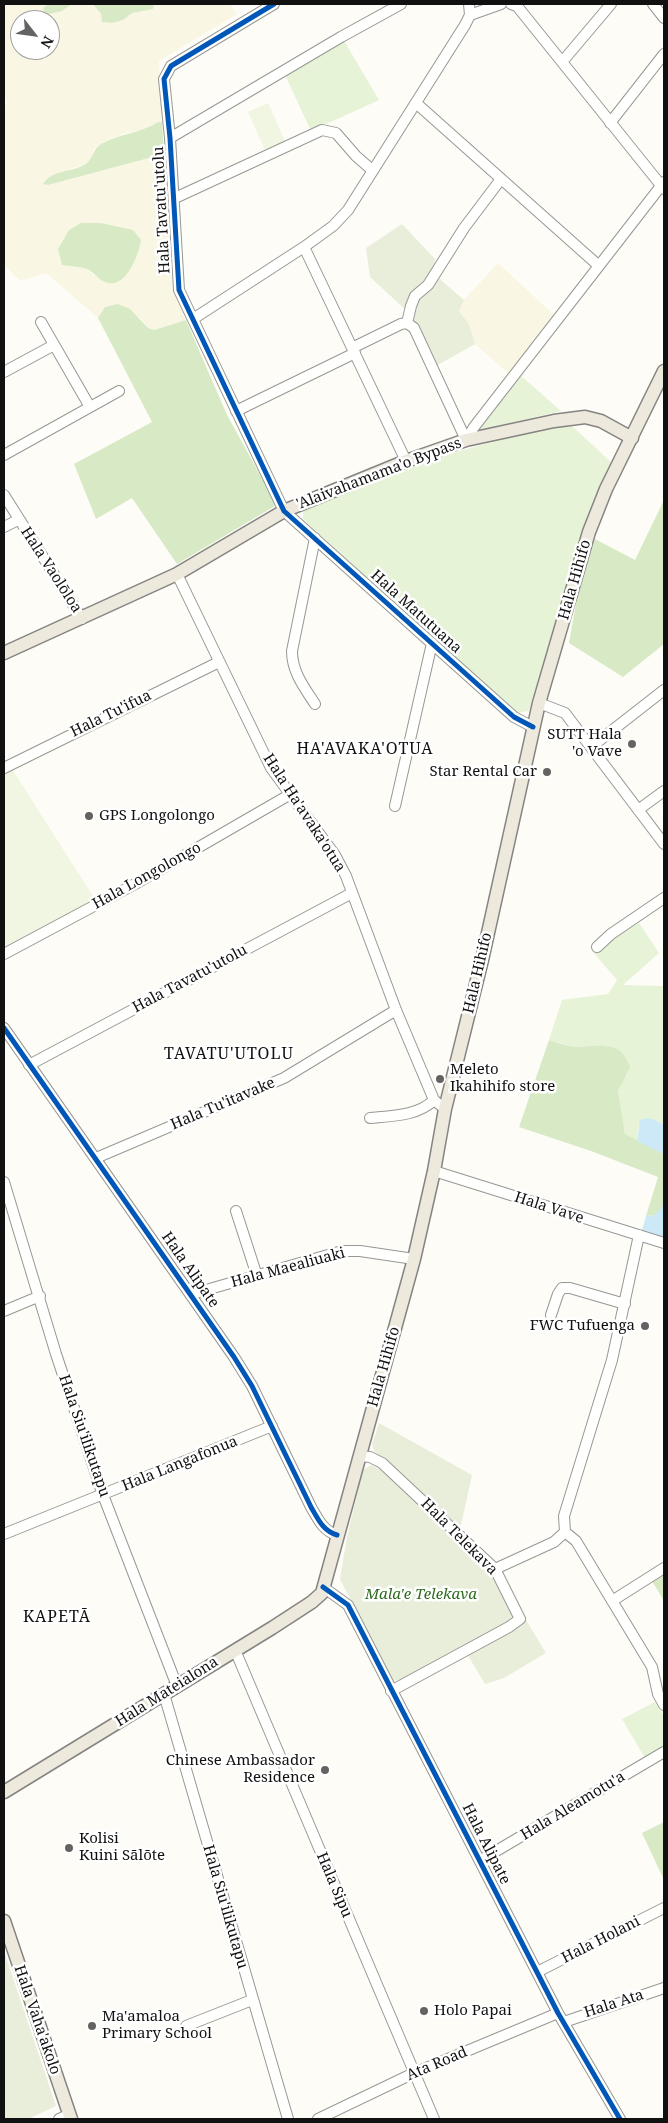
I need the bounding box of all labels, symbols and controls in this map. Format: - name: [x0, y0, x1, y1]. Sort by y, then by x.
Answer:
- north arrow: [10, 10, 60, 60]
- text: N: [37, 33, 59, 52]
- street label: Hala Tavatu'utolu: [150, 146, 174, 274]
- street label: 'Alaivahamama'o Bypass: [294, 434, 464, 514]
- street label: Hala Vaolōloa: [17, 524, 85, 616]
- street label: Hala Hihifo: [555, 538, 595, 622]
- street label: Hala Matutuana: [367, 566, 465, 658]
- street label: Hala Tu'ifua: [68, 687, 154, 741]
- place label: SUTT Hala 'o Vave: [547, 726, 622, 761]
- marker: SUTT Hala 'o Vave: [626, 738, 638, 750]
- district label: HA'AVAKA'OTUA: [295, 739, 435, 759]
- street label: Hala Ha'avaka'otua: [259, 750, 349, 876]
- place label: Star Rental Car: [430, 763, 537, 781]
- marker: Star Rental Car: [541, 766, 553, 778]
- place label: GPS Longolongo: [99, 807, 215, 825]
- marker: GPS Longolongo: [83, 810, 95, 822]
- street label: Hala Longolongo: [90, 839, 204, 913]
- street label: Hala Hihifo: [460, 931, 496, 1015]
- street label: Hala Tavatu'utolu: [130, 941, 250, 1017]
- district label: TAVATU'UTOLU: [163, 1044, 295, 1064]
- place label: Meleto Ikahihifo store: [450, 1061, 555, 1096]
- marker: Meleto Ikahihifo store: [434, 1073, 446, 1085]
- street label: Hala Tu'itavake: [168, 1074, 278, 1134]
- street label: Hala Vave: [512, 1188, 586, 1228]
- street label: Hala Alipate: [157, 1229, 223, 1311]
- street label: Hala Maealiuaki: [229, 1244, 347, 1292]
- place label: FWC Tufuenga: [530, 1317, 635, 1335]
- marker: FWC Tufuenga: [639, 1320, 651, 1332]
- street label: Hala Hihifo: [364, 1325, 404, 1409]
- street label: Hala Siu'ilikutapu: [55, 1372, 113, 1500]
- street label: Hala Langafonua: [120, 1433, 240, 1495]
- street label: Hala Telekava: [417, 1495, 501, 1579]
- park label: Mala'e Telekava: [365, 1586, 477, 1604]
- district label: KAPETĀ: [22, 1607, 92, 1627]
- street label: Hala Mateialona: [112, 1653, 222, 1731]
- place label: Chinese Ambassador Residence: [166, 1752, 315, 1787]
- marker: Chinese Ambassador Residence: [319, 1764, 331, 1776]
- street label: Hala Aleamotu'a: [518, 1768, 628, 1844]
- street label: Hala Alipate: [458, 1801, 514, 1887]
- place label: Kolisi Kuini Sālōte: [79, 1830, 165, 1865]
- marker: Kolisi Kuini Sālōte: [63, 1842, 75, 1854]
- street label: Hala Siu'ilikutapu: [199, 1843, 251, 1971]
- street label: Hala Sipu: [312, 1850, 356, 1920]
- street label: Hala Holani: [559, 1913, 643, 1967]
- street label: Hala Vaha'akolo: [10, 1963, 64, 2077]
- street label: Hala Ata: [582, 1986, 646, 2022]
- place label: Holo Papai: [434, 2002, 512, 2020]
- marker: Holo Papai: [418, 2005, 430, 2017]
- place label: Ma'amaloa Primary School: [102, 2008, 212, 2043]
- marker: Ma'amaloa Primary School: [86, 2020, 98, 2032]
- street label: Ata Road: [404, 2043, 470, 2085]

